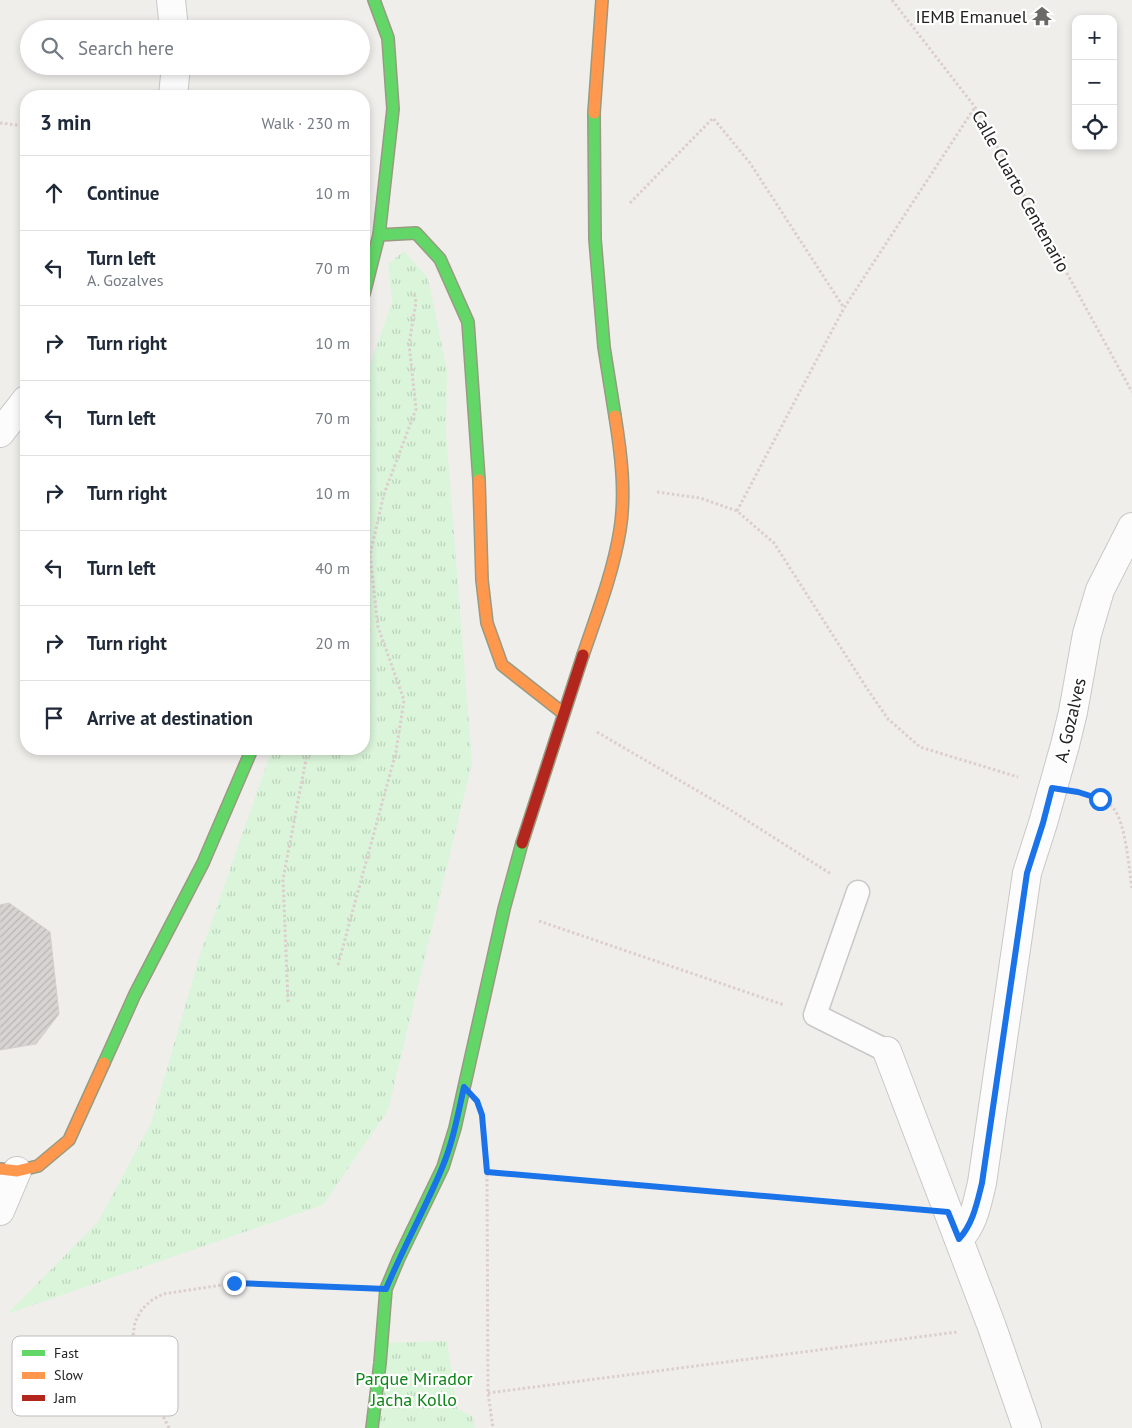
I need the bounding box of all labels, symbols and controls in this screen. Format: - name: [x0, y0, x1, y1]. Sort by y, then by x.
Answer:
- place label: IEMB Emanuel: [915, 5, 1028, 28]
- temple icon: IEMB Emanuel: [1031, 5, 1053, 27]
- map controls: [1072, 15, 1117, 150]
- button: +: [1072, 15, 1117, 60]
- search box: [20, 20, 370, 75]
- icon: search: [38, 34, 66, 62]
- text: Search here: [78, 36, 174, 60]
- button: −: [1072, 60, 1117, 105]
- button: locate: [1072, 105, 1117, 150]
- street label: Calle Cuarto Centenario: [967, 106, 1075, 276]
- text: 3 min: [40, 109, 91, 136]
- text: Walk · 230 m: [261, 113, 350, 133]
- icon: ahead: [40, 179, 68, 207]
- text: Continue: [87, 181, 159, 205]
- text: 10 m: [315, 183, 350, 203]
- text: Turn left: [87, 246, 156, 270]
- icon: left: [40, 254, 68, 282]
- text: 70 m: [315, 258, 350, 278]
- text: A. Gozalves: [87, 270, 164, 290]
- icon: right: [40, 329, 68, 357]
- text: Turn right: [87, 331, 167, 355]
- text: 10 m: [315, 333, 350, 353]
- icon: left: [40, 404, 68, 432]
- text: Turn left: [87, 406, 156, 430]
- text: 70 m: [315, 408, 350, 428]
- icon: right: [40, 479, 68, 507]
- text: Turn right: [87, 481, 167, 505]
- text: 10 m: [315, 483, 350, 503]
- icon: left: [40, 554, 68, 582]
- text: Turn left: [87, 556, 156, 580]
- text: 40 m: [315, 558, 350, 578]
- icon: right: [40, 629, 68, 657]
- text: Turn right: [87, 631, 167, 655]
- text: 20 m: [315, 633, 350, 653]
- street label: A. Gozalves: [1049, 675, 1091, 765]
- icon: arrive: [40, 704, 68, 732]
- text: Arrive at destination: [87, 706, 253, 730]
- route start: [1089, 788, 1112, 811]
- route end: [223, 1272, 246, 1295]
- legend: [12, 1336, 178, 1416]
- text: Fast: [54, 1344, 79, 1362]
- text: Slow: [54, 1366, 84, 1384]
- park label: Parque Mirador Jacha Kollo: [355, 1367, 473, 1411]
- text: Jam: [53, 1389, 76, 1407]

